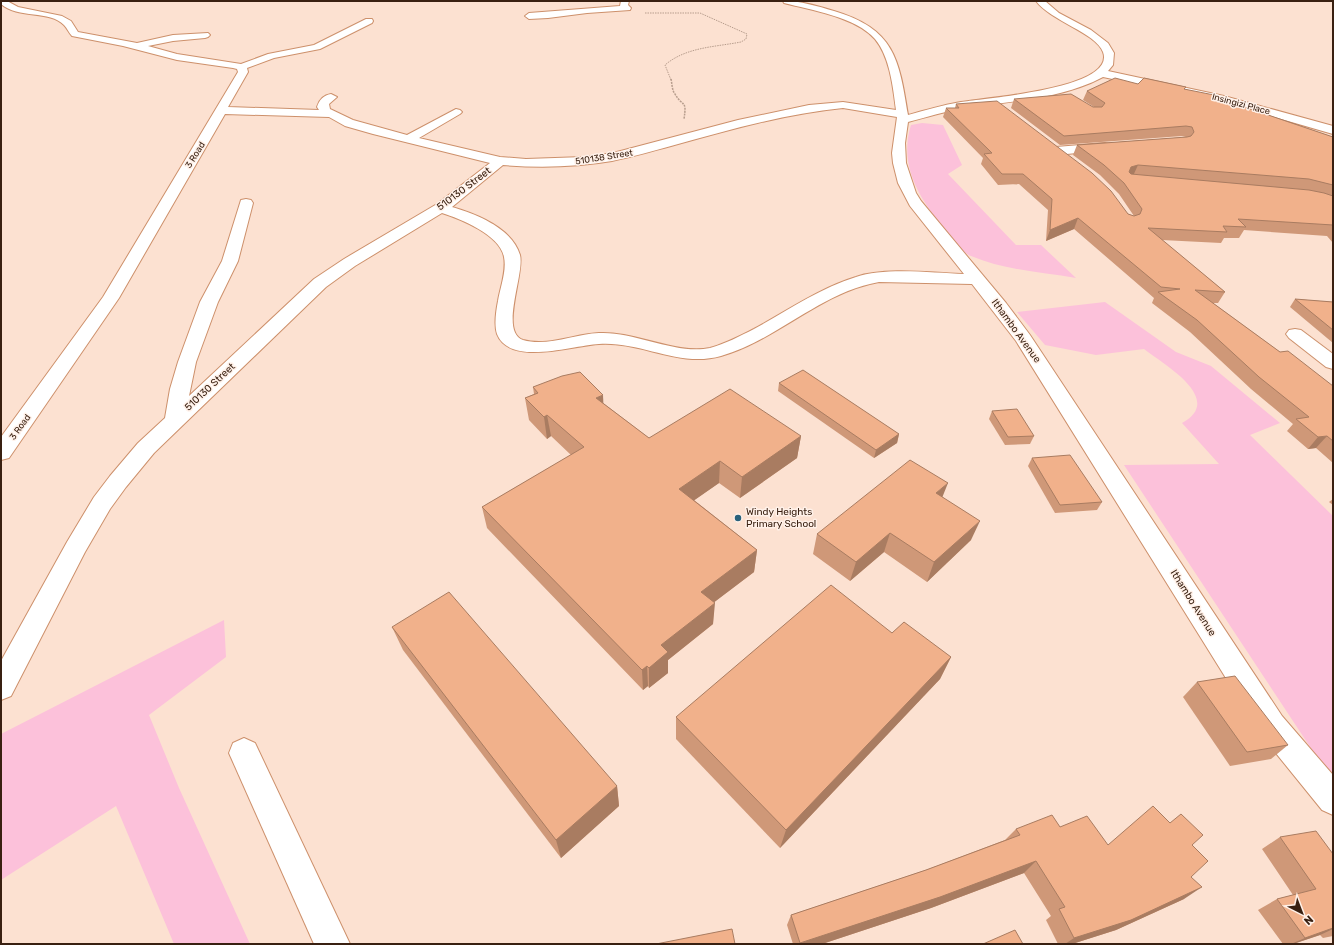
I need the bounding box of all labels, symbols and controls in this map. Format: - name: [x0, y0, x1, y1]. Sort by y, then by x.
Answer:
- street label: Insingizi Place: [1211, 91, 1271, 117]
- street label: 3 Road: [183, 140, 207, 170]
- street label: 510138 Street: [575, 147, 634, 166]
- street label: 510130 Street: [435, 165, 493, 213]
- street label: Ithambo Avenue: [989, 297, 1043, 366]
- street label: 510130 Street: [182, 361, 238, 413]
- street label: 3 Road: [7, 412, 33, 442]
- place label: Windy Heights Primary School: [746, 506, 816, 530]
- marker: Windy Heights Primary School: [733, 513, 743, 523]
- street label: Ithambo Avenue: [1168, 568, 1218, 639]
- north arrow: [1282, 893, 1322, 933]
- text: N: [1301, 913, 1316, 928]

